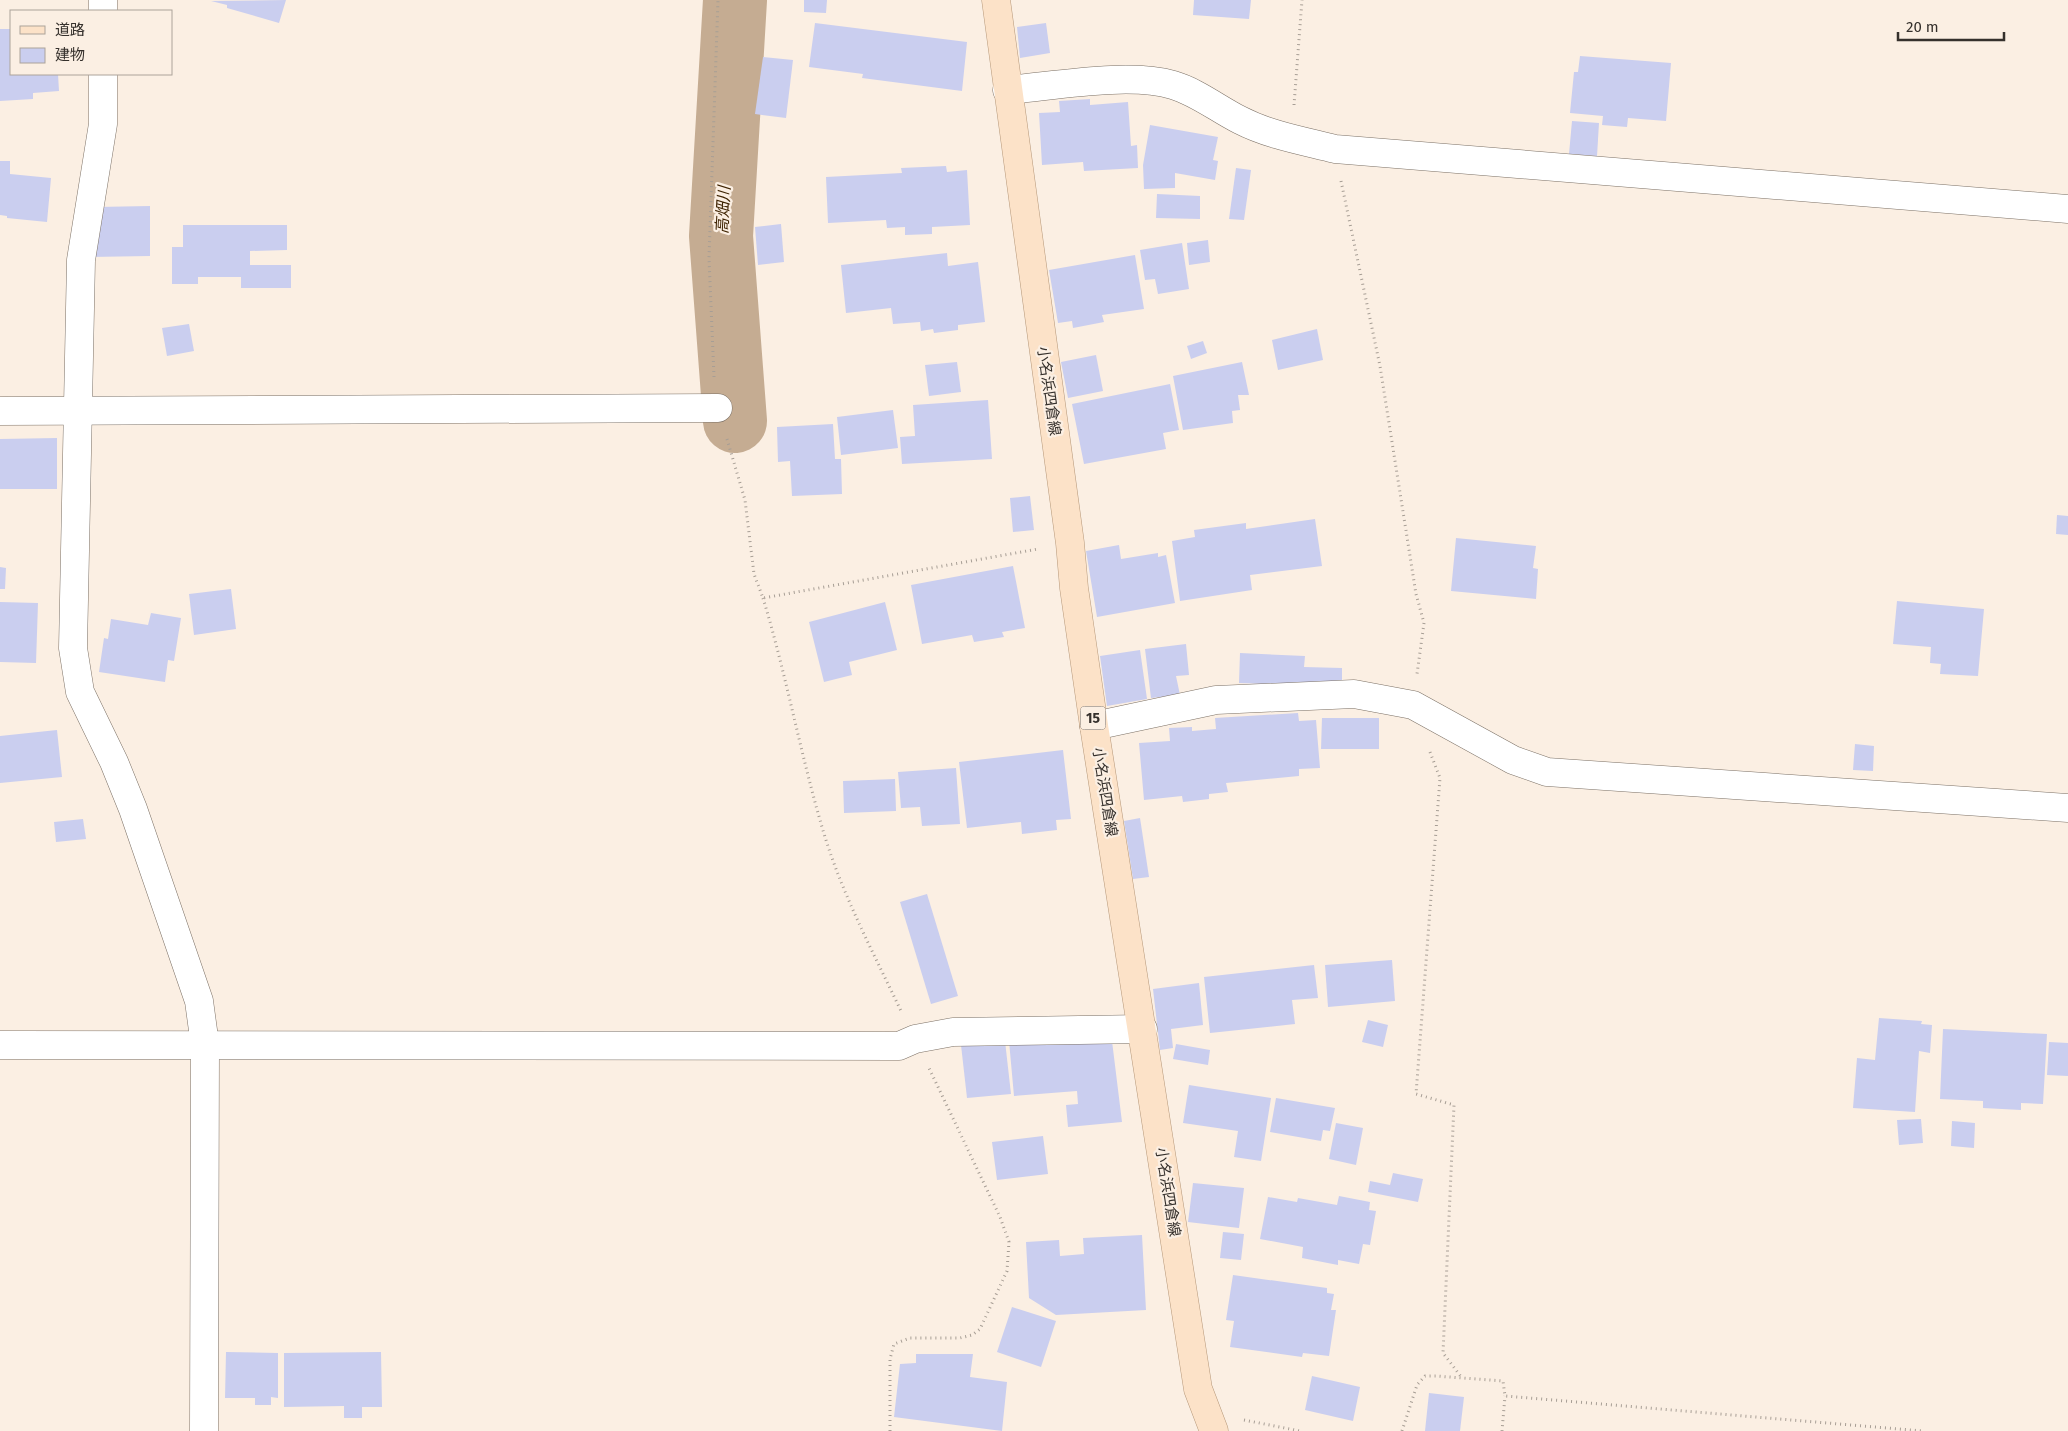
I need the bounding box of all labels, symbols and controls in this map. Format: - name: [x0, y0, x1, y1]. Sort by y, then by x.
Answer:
- legend: [10, 10, 172, 75]
- scale bar: [1898, 10, 2004, 42]
- text: 20 m: [1906, 18, 1939, 36]
- text: 道路: [55, 21, 85, 39]
- text: 建物: [55, 46, 85, 64]
- water label: 高畑川: [712, 184, 734, 234]
- street label: 小名浜四倉線: [1034, 345, 1064, 437]
- road number: 15: [1080, 706, 1106, 730]
- street label: 小名浜四倉線: [1089, 746, 1121, 838]
- street label: 小名浜四倉線: [1152, 1146, 1184, 1238]

